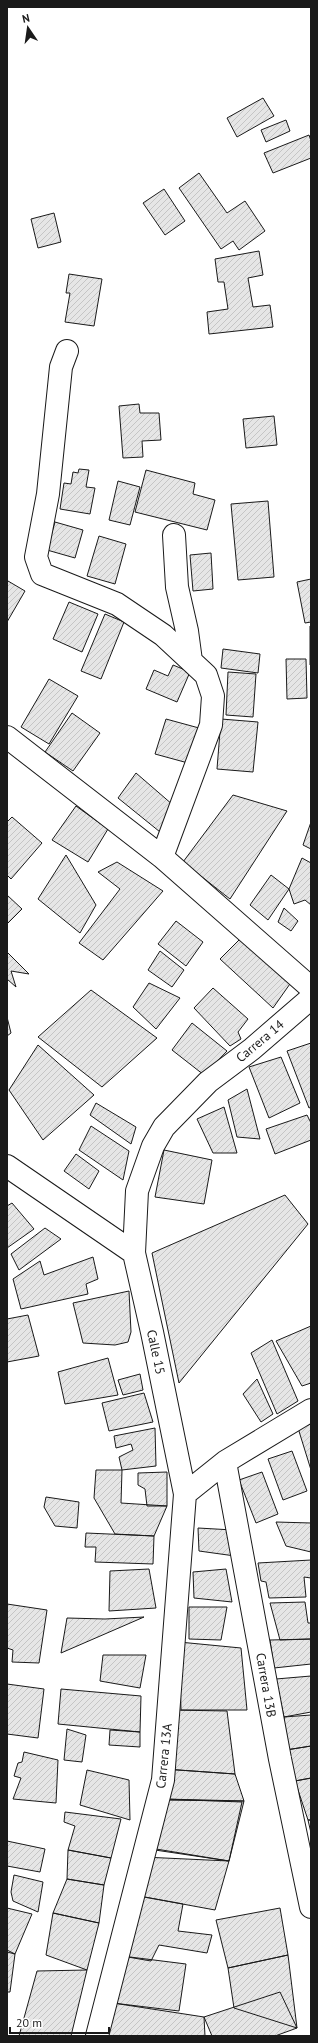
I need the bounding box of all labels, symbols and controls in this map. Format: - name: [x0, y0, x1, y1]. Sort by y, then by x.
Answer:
- north arrow: [8, 8, 48, 48]
- text: N: [21, 11, 31, 26]
- street label: Carrera 14: [232, 1016, 288, 1066]
- street label: Calle 15: [143, 1328, 169, 1376]
- street label: Carrera 13B: [252, 1651, 280, 1719]
- street label: Carrera 13A: [152, 1722, 176, 1789]
- scale bar: [10, 2009, 109, 2035]
- text: 20 m: [16, 2015, 42, 2030]

